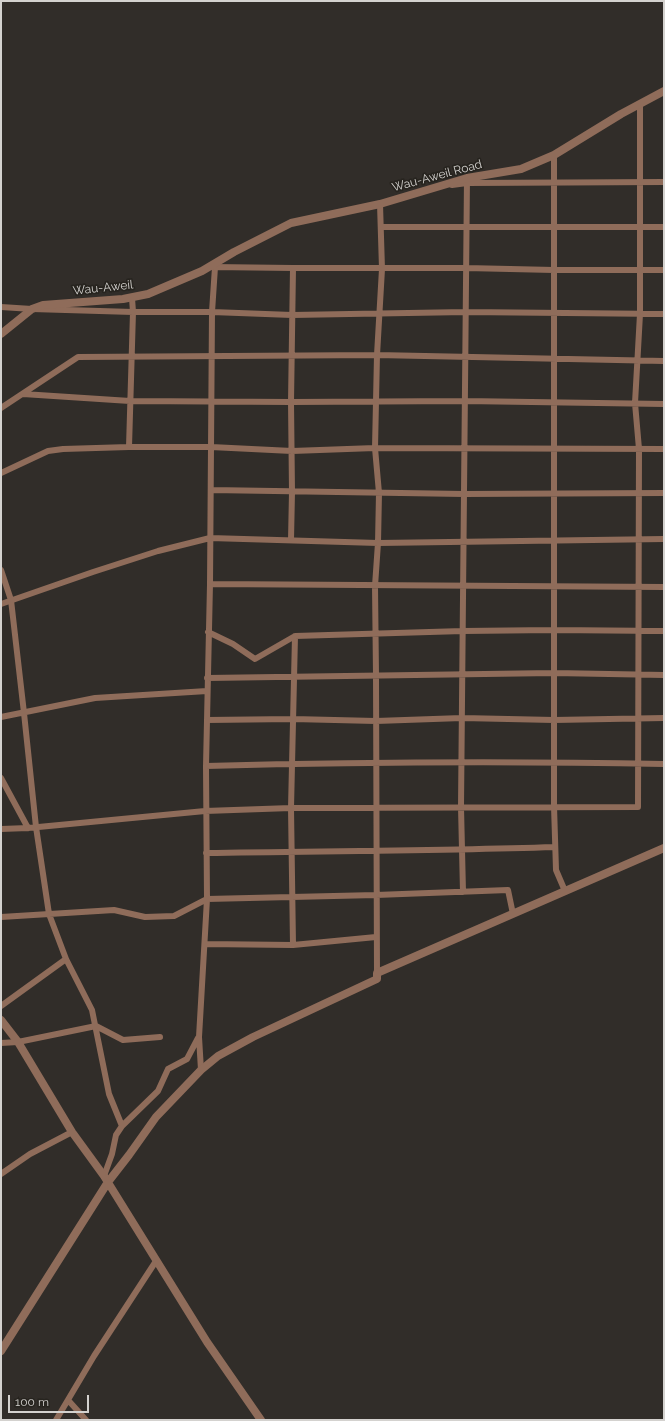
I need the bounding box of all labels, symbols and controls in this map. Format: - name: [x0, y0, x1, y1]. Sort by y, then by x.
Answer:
- street label: Wau-Aweil Road: [390, 157, 484, 195]
- street label: Wau-Aweil: [72, 278, 134, 298]
- scale bar: [10, 1387, 91, 1413]
- text: 100 m: [15, 1395, 49, 1409]

